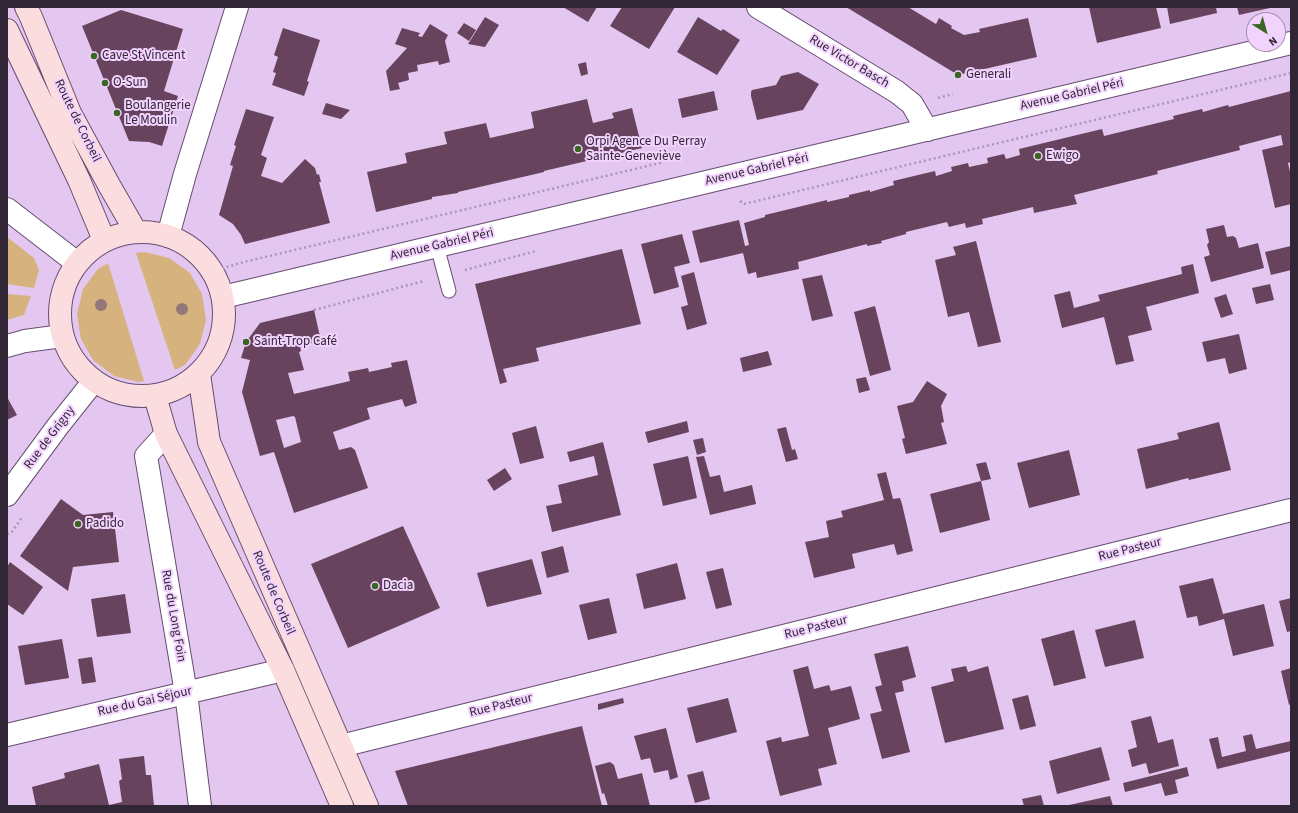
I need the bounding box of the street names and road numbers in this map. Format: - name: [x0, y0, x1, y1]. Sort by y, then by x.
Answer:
- street label: Rue Victor Basch: [806, 32, 892, 92]
- street label: Avenue Gabriel Péri: [1019, 76, 1125, 114]
- street label: Route de Corbeil: [50, 77, 104, 165]
- street label: Avenue Gabriel Péri: [704, 151, 810, 189]
- street label: Avenue Gabriel Péri: [389, 226, 495, 264]
- street label: Rue de Grigny: [21, 403, 79, 473]
- street label: Rue Pasteur: [1097, 535, 1163, 565]
- street label: Route de Corbeil: [248, 549, 298, 637]
- street label: Rue du Long Foin: [157, 569, 189, 663]
- street label: Rue Pasteur: [783, 613, 849, 643]
- street label: Rue du Gai Séjour: [96, 684, 194, 720]
- street label: Rue Pasteur: [468, 691, 534, 721]

